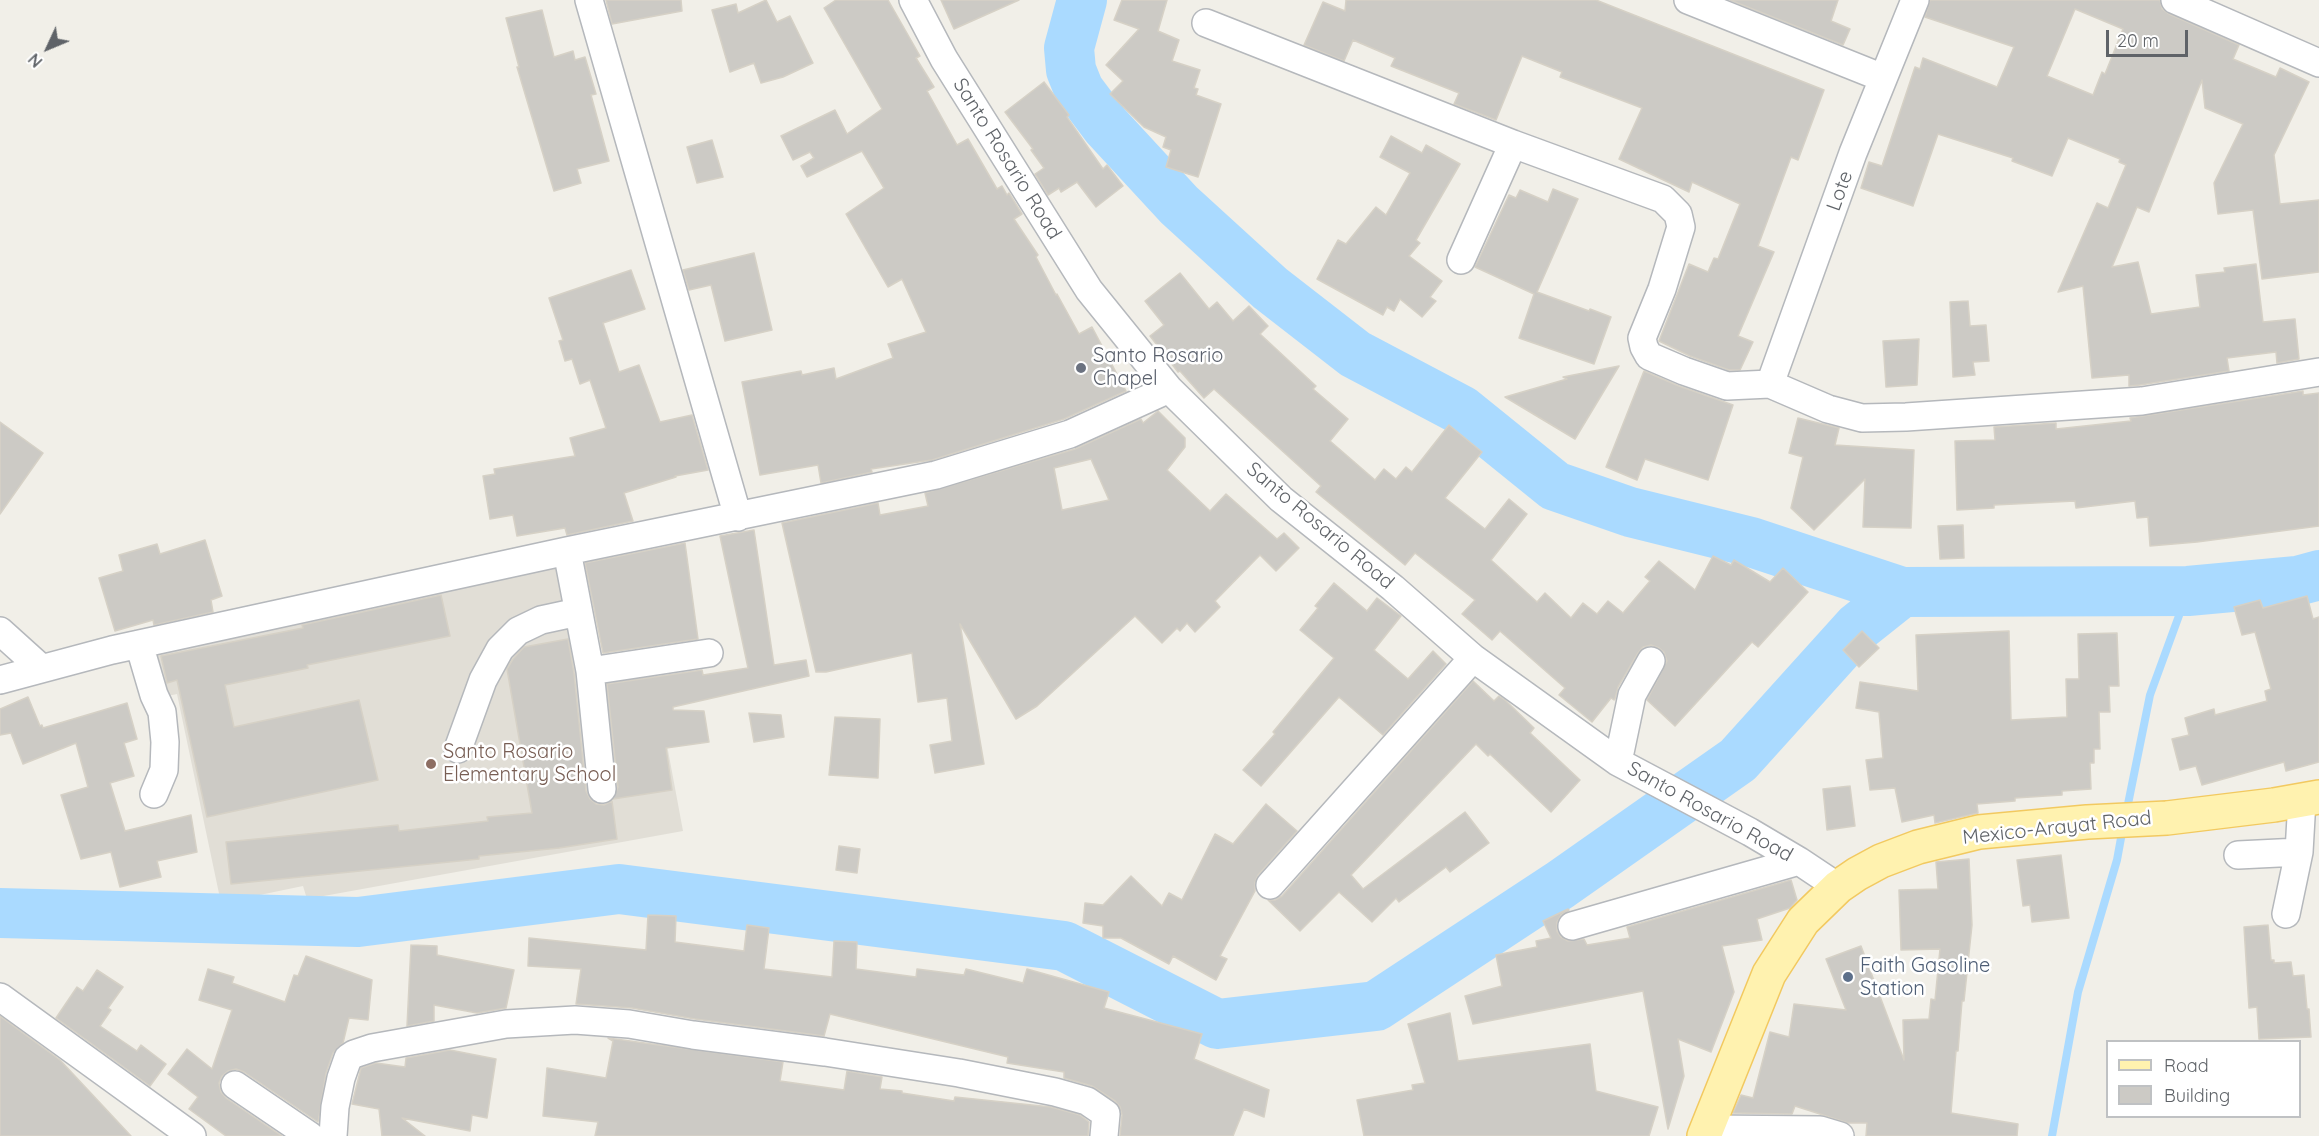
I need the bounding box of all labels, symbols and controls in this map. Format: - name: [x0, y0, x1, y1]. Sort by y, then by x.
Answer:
- north arrow: [18, 18, 78, 78]
- scale bar: [2109, 18, 2192, 56]
- text: 20 m: [2117, 29, 2159, 52]
- text: N: [24, 49, 46, 72]
- street label: Santo Rosario Road: [948, 74, 1066, 244]
- street label: Lote: [1822, 168, 1858, 214]
- place label: Santo Rosario Chapel: [1093, 344, 1223, 391]
- marker: Santo Rosario Chapel: [1074, 361, 1088, 375]
- street label: Santo Rosario Road: [1241, 457, 1399, 595]
- place label: Santo Rosario Elementary School: [443, 740, 616, 787]
- marker: Santo Rosario Elementary School: [424, 757, 438, 771]
- street label: Santo Rosario Road: [1623, 757, 1797, 867]
- street label: Mexico-Arayat Road: [1961, 806, 2153, 850]
- place label: Faith Gasoline Station: [1860, 954, 1990, 1001]
- marker: Faith Gasoline Station: [1841, 970, 1855, 984]
- legend: [2106, 1040, 2301, 1118]
- text: Road: [2164, 1054, 2209, 1077]
- text: Building: [2164, 1084, 2230, 1107]

